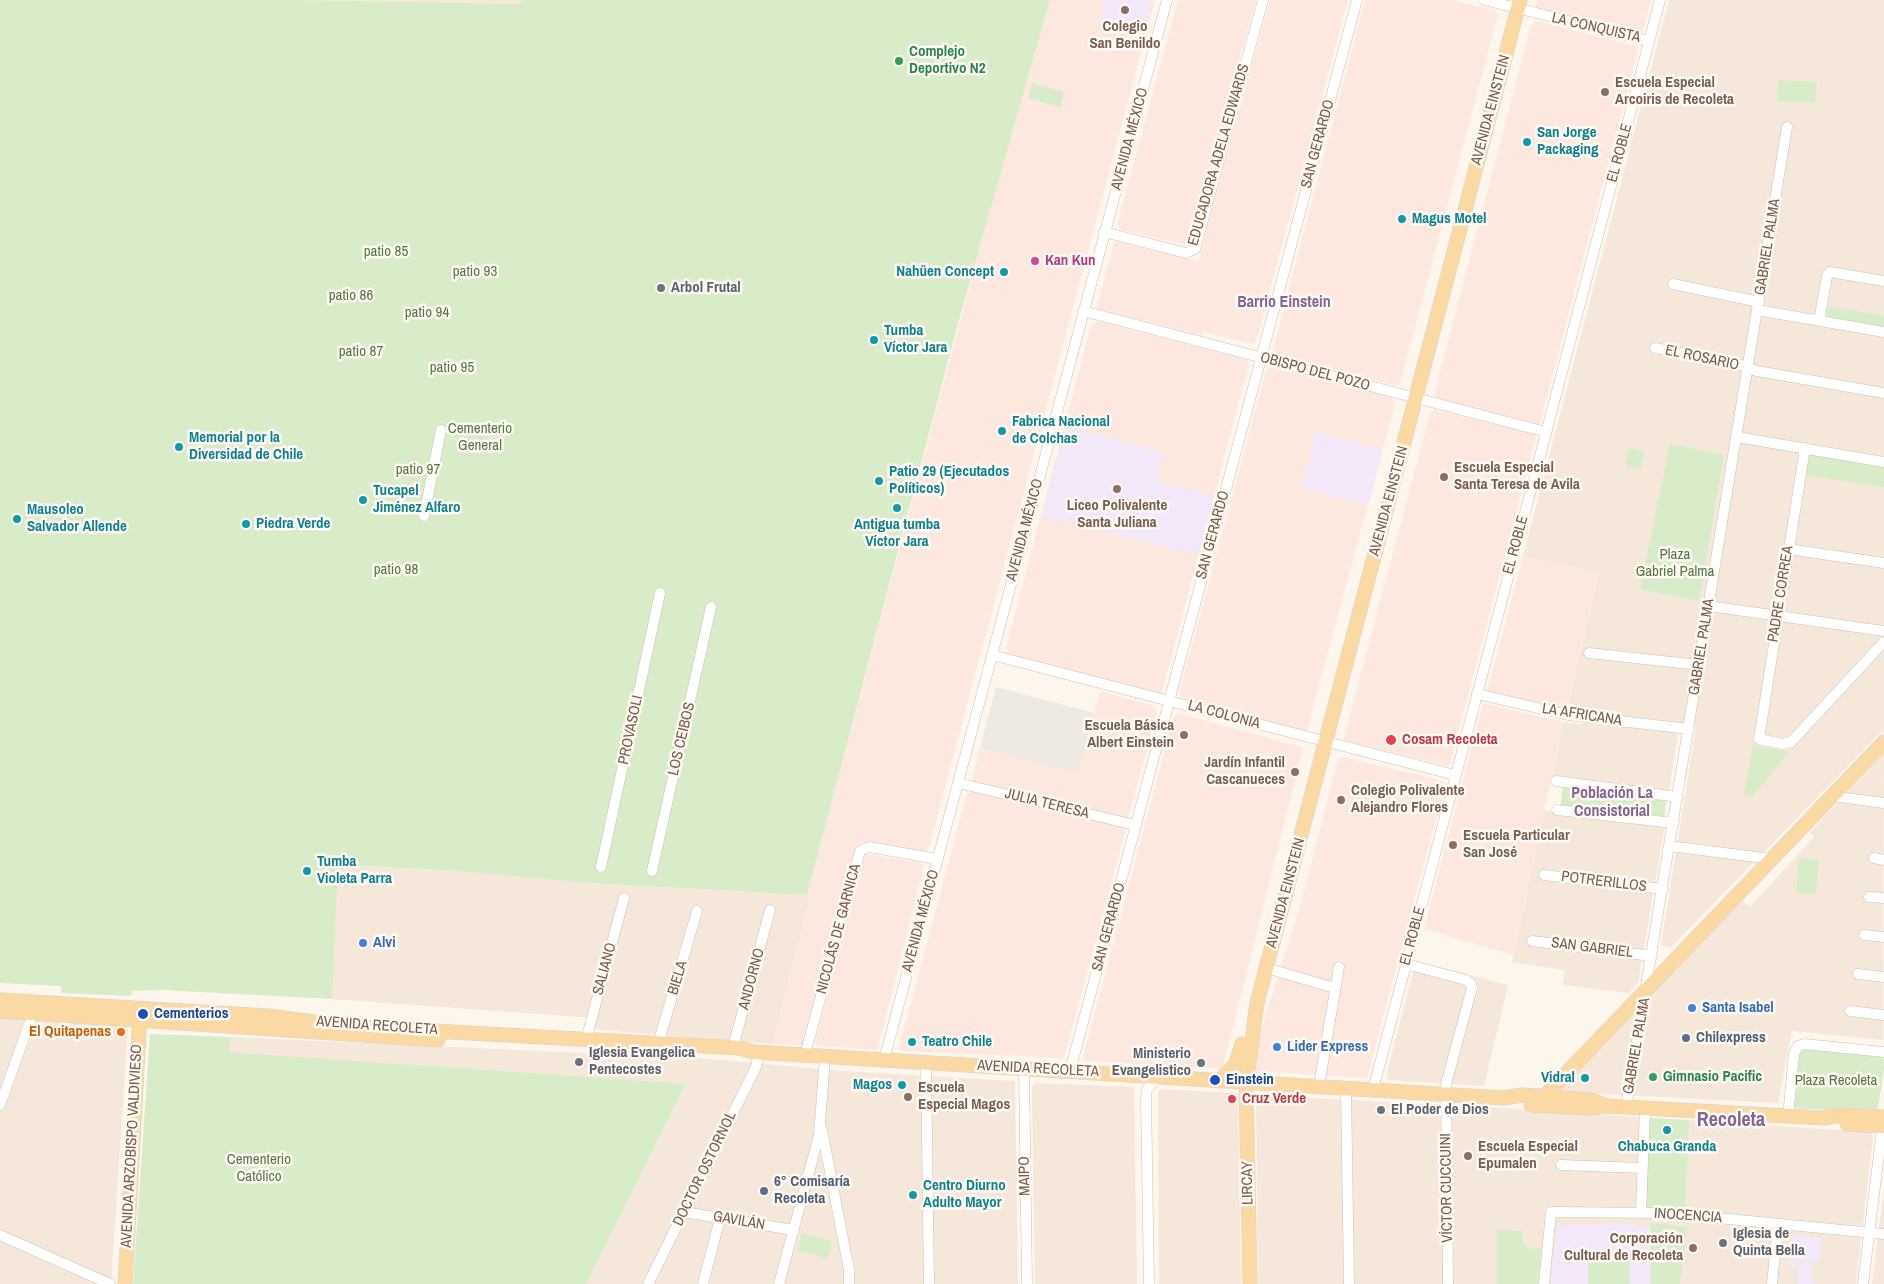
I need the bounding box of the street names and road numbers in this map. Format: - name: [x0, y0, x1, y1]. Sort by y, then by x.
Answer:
- street label: LA CONQUISTA: [1550, 9, 1642, 47]
- street label: AVENIDA EINSTEIN: [1468, 53, 1514, 167]
- street label: EDUCADORA ADELA EDWARDS: [1184, 62, 1254, 248]
- street label: AVENIDA MÉXICO: [1108, 86, 1152, 192]
- street label: SAN GERARDO: [1298, 98, 1338, 190]
- street label: EL ROBLE: [1604, 122, 1636, 184]
- street label: GABRIEL PALMA: [1751, 197, 1785, 297]
- street label: EL ROSARIO: [1663, 341, 1741, 375]
- street label: OBISPO DEL POZO: [1258, 349, 1372, 395]
- street label: AVENIDA EINSTEIN: [1366, 444, 1412, 558]
- street label: AVENIDA MÉXICO: [1003, 477, 1047, 583]
- street label: SAN GERARDO: [1193, 489, 1233, 581]
- street label: EL ROBLE: [1500, 514, 1532, 576]
- street label: PADRE CORREA: [1764, 544, 1798, 644]
- street label: GABRIEL PALMA: [1685, 597, 1719, 697]
- street label: PROVASOLI: [615, 694, 647, 766]
- street label: LA COLONIA: [1186, 697, 1262, 733]
- street label: LA AFRICANA: [1541, 700, 1623, 730]
- street label: LOS CEIBOS: [665, 701, 699, 777]
- street label: JULIA TERESA: [1003, 785, 1091, 823]
- street label: AVENIDA EINSTEIN: [1263, 836, 1309, 950]
- street label: NICOLÁS DE GARNICA: [813, 862, 865, 996]
- street label: AVENIDA MÉXICO: [899, 868, 943, 974]
- street label: POTRERILLOS: [1560, 868, 1648, 896]
- street label: SAN GERARDO: [1089, 881, 1129, 973]
- street label: EL ROBLE: [1397, 905, 1429, 967]
- street label: SAN GABRIEL: [1550, 934, 1634, 962]
- street label: SALIANO: [589, 941, 621, 997]
- street label: ANDORNO: [735, 946, 769, 1012]
- street label: BIELA: [664, 959, 692, 997]
- street label: GABRIEL PALMA: [1620, 996, 1654, 1096]
- street label: AVENIDA RECOLETA: [316, 1013, 438, 1039]
- street label: AVENIDA ARZOBISPO VALDIVIESO: [118, 1044, 146, 1248]
- street label: AVENIDA RECOLETA: [977, 1057, 1099, 1081]
- street label: DOCTOR OSTORNOL: [669, 1109, 741, 1229]
- street label: VÍCTOR CUCCUINI: [1437, 1133, 1457, 1243]
- street label: MAIPO: [1016, 1156, 1034, 1196]
- street label: LIRCAY: [1239, 1161, 1257, 1205]
- street label: INOCENCIA: [1653, 1205, 1723, 1227]
- street label: GAVILÁN: [712, 1208, 766, 1234]

